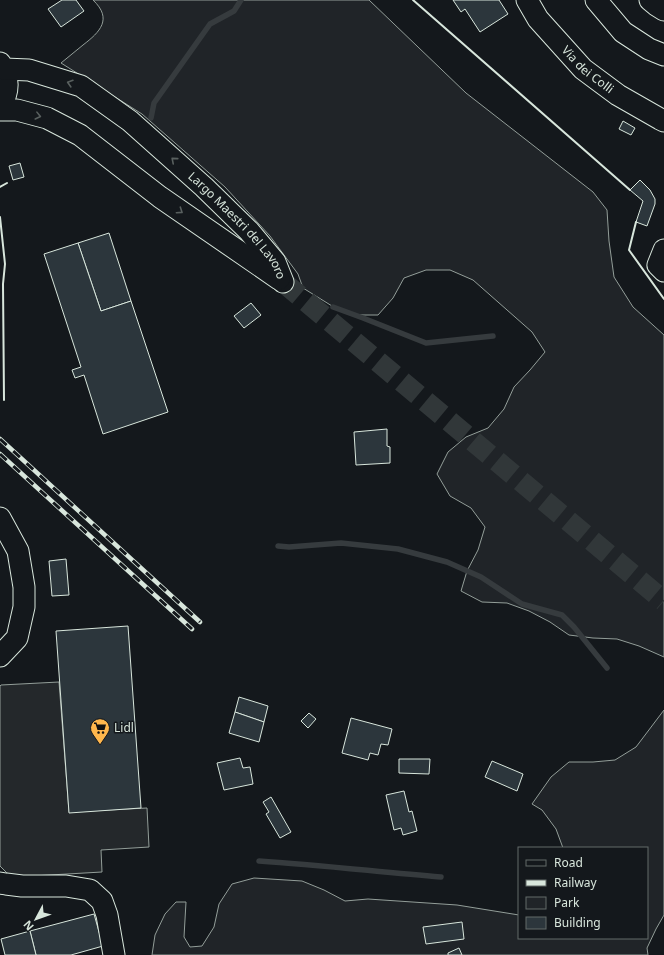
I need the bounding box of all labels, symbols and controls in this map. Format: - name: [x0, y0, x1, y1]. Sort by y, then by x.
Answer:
- street label: Via dei Colli: [558, 42, 617, 97]
- one-way arrow: [67, 79, 74, 88]
- one-way arrow: [35, 111, 42, 119]
- one-way arrow: [171, 157, 179, 165]
- street label: Largo Maestri del Lavoro: [185, 168, 290, 282]
- one-way arrow: [176, 206, 183, 214]
- supermarket icon: Lidl: [89, 717, 111, 745]
- place label: Lidl: [114, 719, 134, 736]
- legend: [518, 847, 648, 939]
- text: Road: [554, 854, 583, 871]
- text: Railway: [554, 874, 598, 891]
- text: Park: [554, 894, 580, 911]
- north arrow: [16, 899, 56, 939]
- text: Building: [554, 914, 601, 931]
- text: N: [19, 918, 37, 934]

